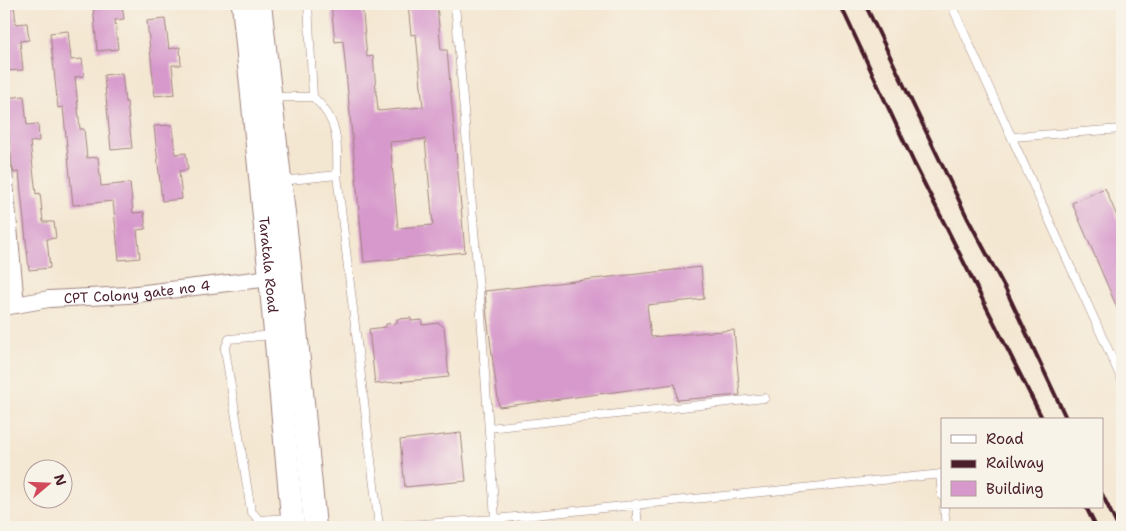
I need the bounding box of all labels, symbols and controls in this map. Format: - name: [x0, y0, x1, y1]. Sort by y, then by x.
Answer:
- street label: Taratala Road: [255, 216, 282, 314]
- street label: CPT Colony gate no 4: [63, 276, 211, 307]
- legend: [941, 418, 1104, 508]
- text: Road: [986, 429, 1024, 449]
- text: Railway: [986, 453, 1044, 473]
- north arrow: [22, 458, 72, 508]
- text: N: [50, 472, 71, 488]
- text: Building: [986, 479, 1043, 499]

